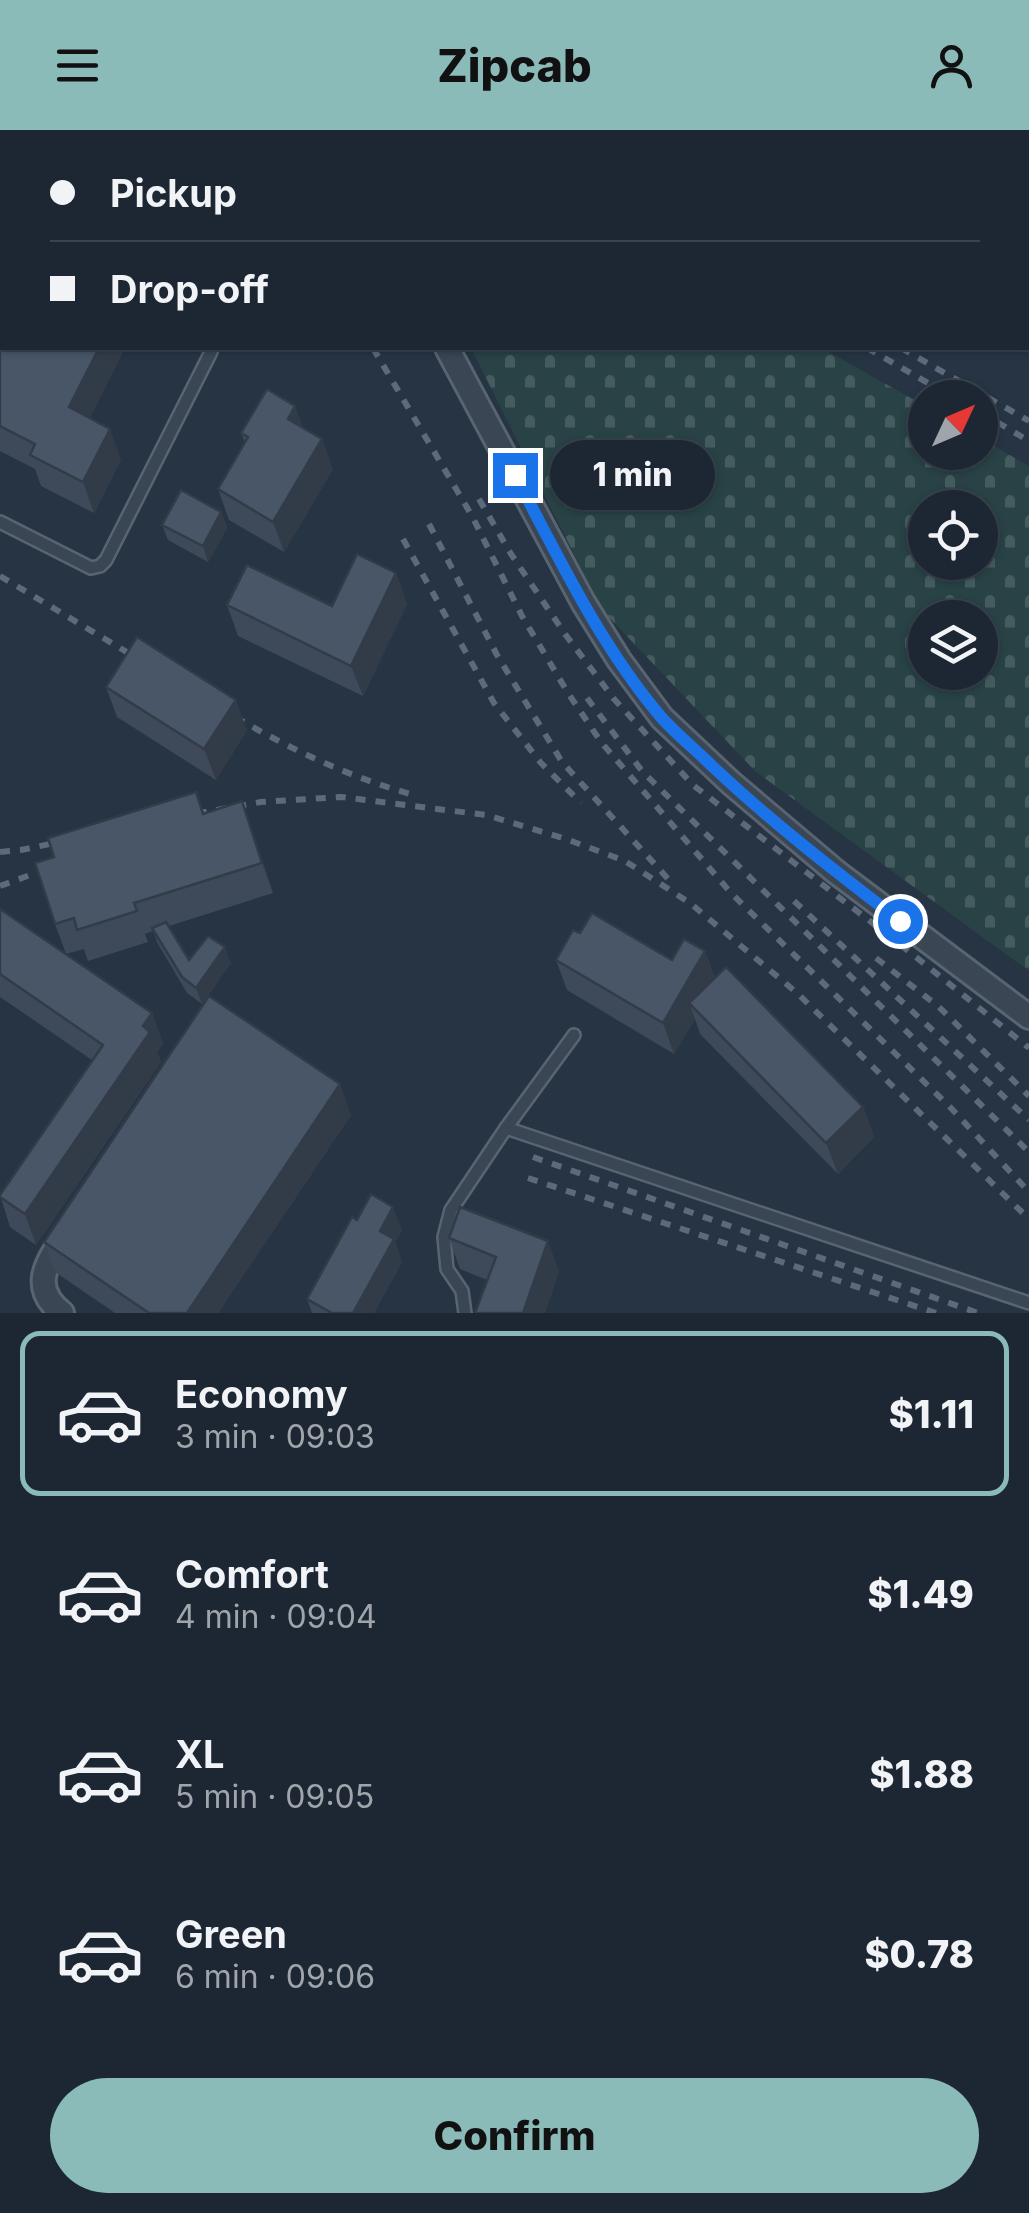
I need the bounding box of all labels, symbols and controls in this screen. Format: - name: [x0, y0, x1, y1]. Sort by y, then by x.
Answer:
- icon: menu: [50, 38, 105, 93]
- text: Zipcab: [437, 38, 592, 93]
- icon: person: [924, 38, 979, 93]
- text: Pickup: [110, 170, 237, 216]
- text: Drop-off: [110, 266, 269, 312]
- north arrow: [908, 380, 998, 470]
- map controls: [908, 380, 998, 690]
- callout: 1 min: [550, 440, 715, 510]
- route end: [493, 453, 538, 498]
- text: 1 min: [592, 455, 673, 494]
- button: locate: [908, 490, 998, 580]
- button: layers: [908, 600, 998, 690]
- route start: [878, 899, 923, 944]
- icon: car: [55, 1369, 145, 1459]
- text: Economy: [175, 1371, 348, 1417]
- text: $1.11: [889, 1391, 974, 1437]
- text: 3 min · 09:03: [175, 1417, 375, 1456]
- icon: car: [55, 1549, 145, 1639]
- text: Comfort: [175, 1551, 329, 1597]
- text: $1.49: [867, 1571, 974, 1617]
- text: 4 min · 09:04: [175, 1597, 377, 1636]
- icon: car: [55, 1729, 145, 1819]
- text: XL: [175, 1731, 225, 1777]
- text: $1.88: [869, 1751, 974, 1797]
- text: 5 min · 09:05: [175, 1777, 374, 1816]
- icon: car: [55, 1909, 145, 1999]
- text: Green: [175, 1911, 287, 1957]
- text: $0.78: [865, 1931, 974, 1977]
- text: 6 min · 09:06: [175, 1957, 375, 1996]
- button: Confirm: [50, 2078, 979, 2193]

